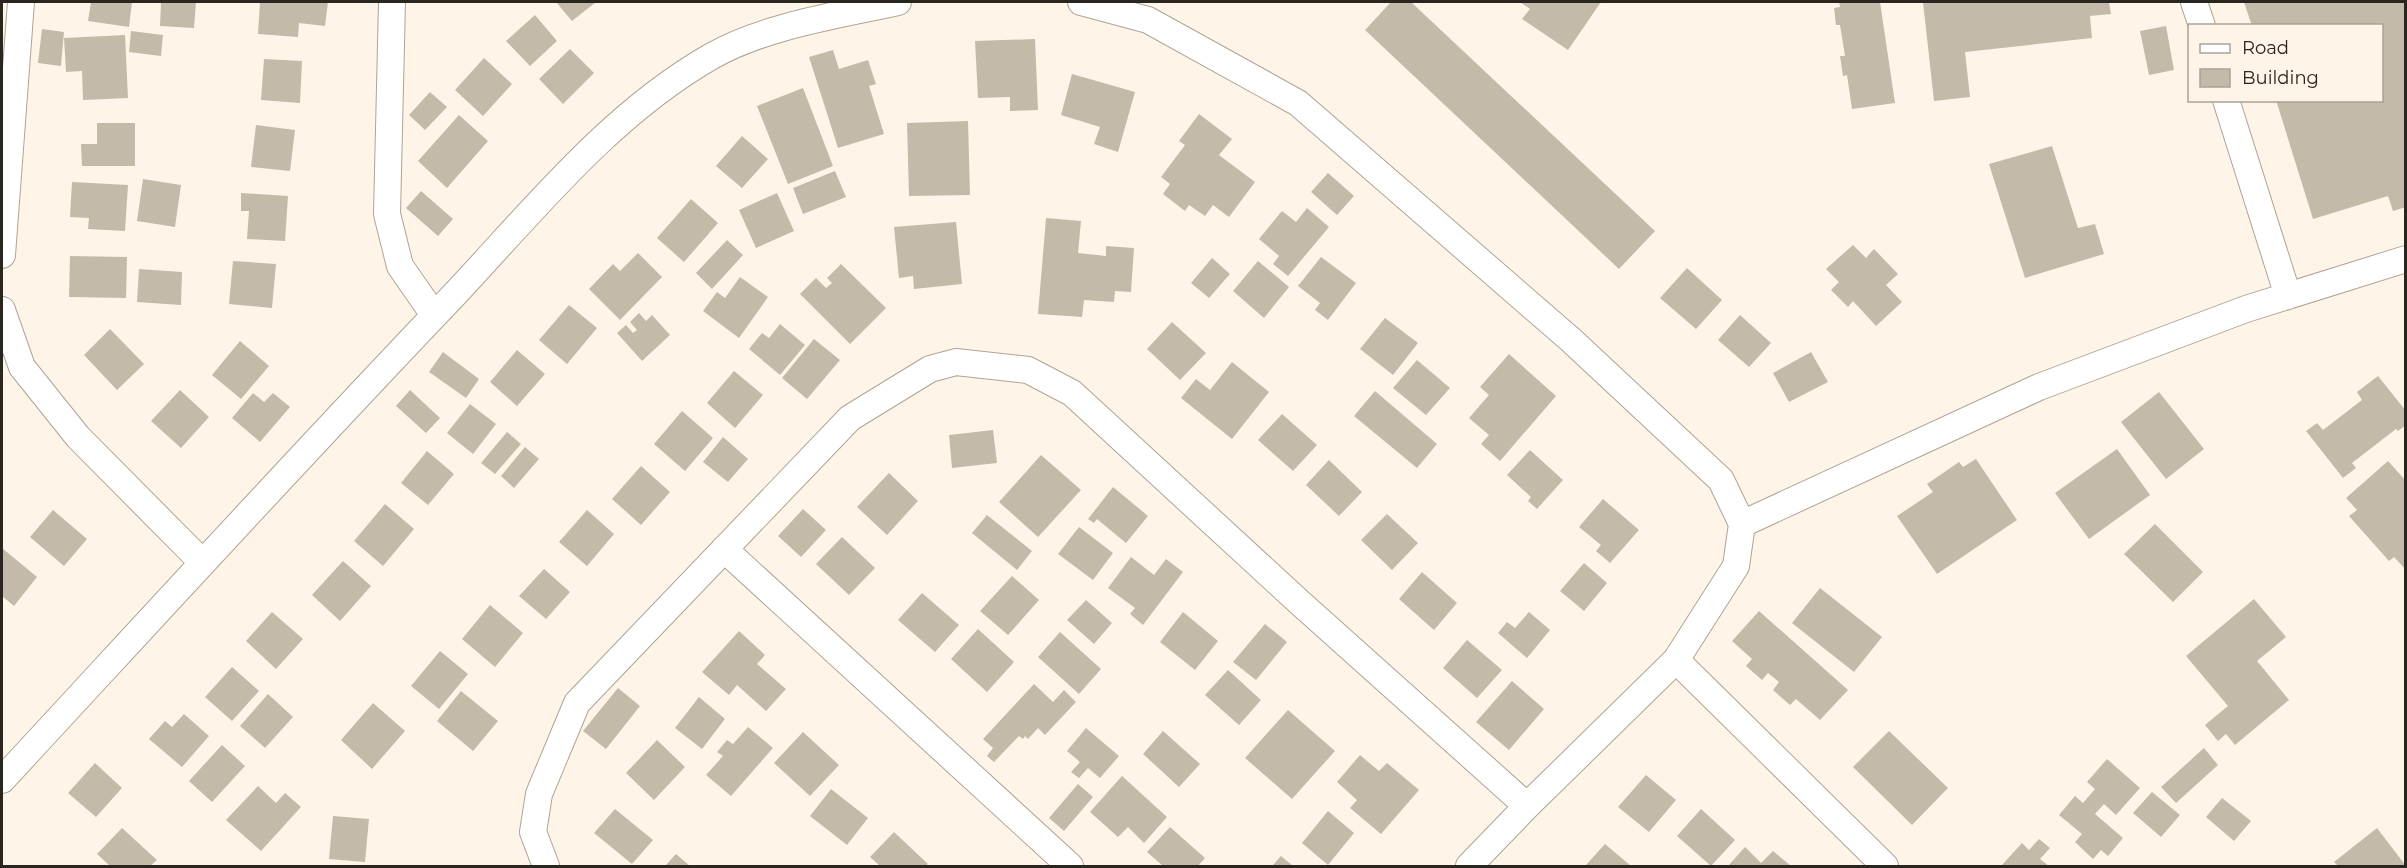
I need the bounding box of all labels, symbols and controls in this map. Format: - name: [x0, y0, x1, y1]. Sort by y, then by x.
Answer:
- legend: [2188, 24, 2383, 102]
- text: Road: [2242, 37, 2289, 59]
- text: Building: [2242, 67, 2319, 89]

